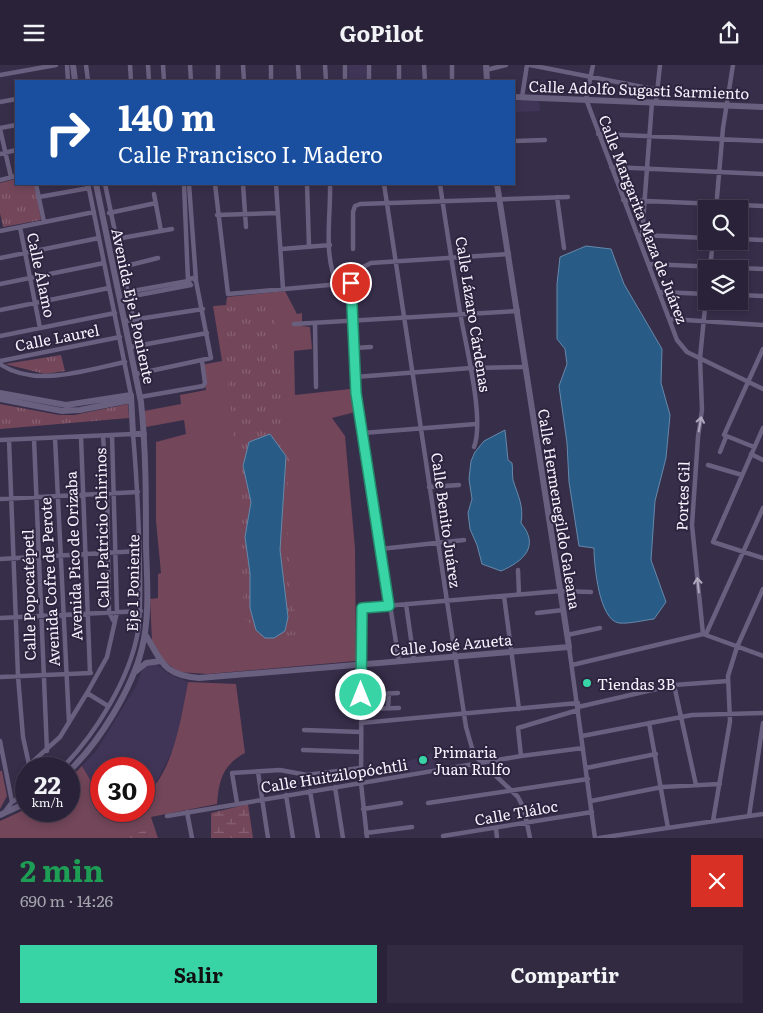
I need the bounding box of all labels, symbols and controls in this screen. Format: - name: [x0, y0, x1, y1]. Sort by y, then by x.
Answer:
- text: GoPilot: [339, 16, 424, 49]
- icon: menu: [20, 19, 48, 47]
- icon: share: [715, 19, 743, 47]
- street label: Calle Adolfo Sugasti Sarmiento: [528, 74, 750, 104]
- text: 140 m: [118, 90, 216, 142]
- icon: right: [35, 100, 100, 165]
- street label: Calle Margarita Maza de Juárez: [593, 111, 695, 327]
- text: Calle Francisco I. Madero: [118, 137, 383, 170]
- map controls: [698, 200, 748, 310]
- button: search: [698, 200, 748, 250]
- street label: Avenida Eje 1 Poniente: [106, 226, 162, 386]
- street label: Calle Álamo: [22, 230, 62, 320]
- street label: Calle Lázaro Cárdenas: [450, 235, 498, 394]
- button: layers: [698, 260, 748, 310]
- pin: [330, 262, 372, 304]
- icon: arrive: [337, 269, 365, 297]
- street label: Calle Laurel: [13, 318, 101, 356]
- street label: Calle Hermenegildo Galeana: [533, 407, 587, 612]
- one-way arrow: [696, 416, 706, 432]
- street label: Calle Patricio Chirinos: [88, 447, 114, 608]
- street label: Calle Benito Juárez: [426, 451, 468, 589]
- street label: Portes Gil: [669, 461, 695, 531]
- street label: Avenida Pico de Orizaba: [59, 470, 87, 641]
- street label: Avenida Cofre de Perote: [33, 497, 65, 667]
- street label: Calle Popocatépetl: [15, 529, 41, 661]
- street label: Eje 1 Poniente: [120, 534, 144, 632]
- one-way arrow: [693, 578, 703, 594]
- street label: Calle José Azueta: [389, 627, 514, 661]
- position arrow: [334, 668, 386, 720]
- place label: Tiendas 3B: [597, 672, 675, 695]
- marker: Tiendas 3B: [581, 677, 593, 689]
- place label: Primaria Juan Rulfo: [433, 740, 511, 780]
- street label: Calle Huitzilopóchtli: [259, 752, 409, 798]
- marker: Primaria Juan Rulfo: [417, 754, 429, 766]
- speed limit sign: 30: [90, 757, 155, 822]
- text: 22: [34, 765, 61, 802]
- text: km/h: [32, 793, 63, 811]
- street label: Calle Tláloc: [472, 793, 560, 831]
- text: 2 min: [20, 847, 104, 891]
- button: close: [691, 855, 743, 907]
- text: 690 m · 14:26: [20, 888, 113, 912]
- button: Salir: [20, 945, 377, 1003]
- button: Compartir: [387, 945, 743, 1003]

